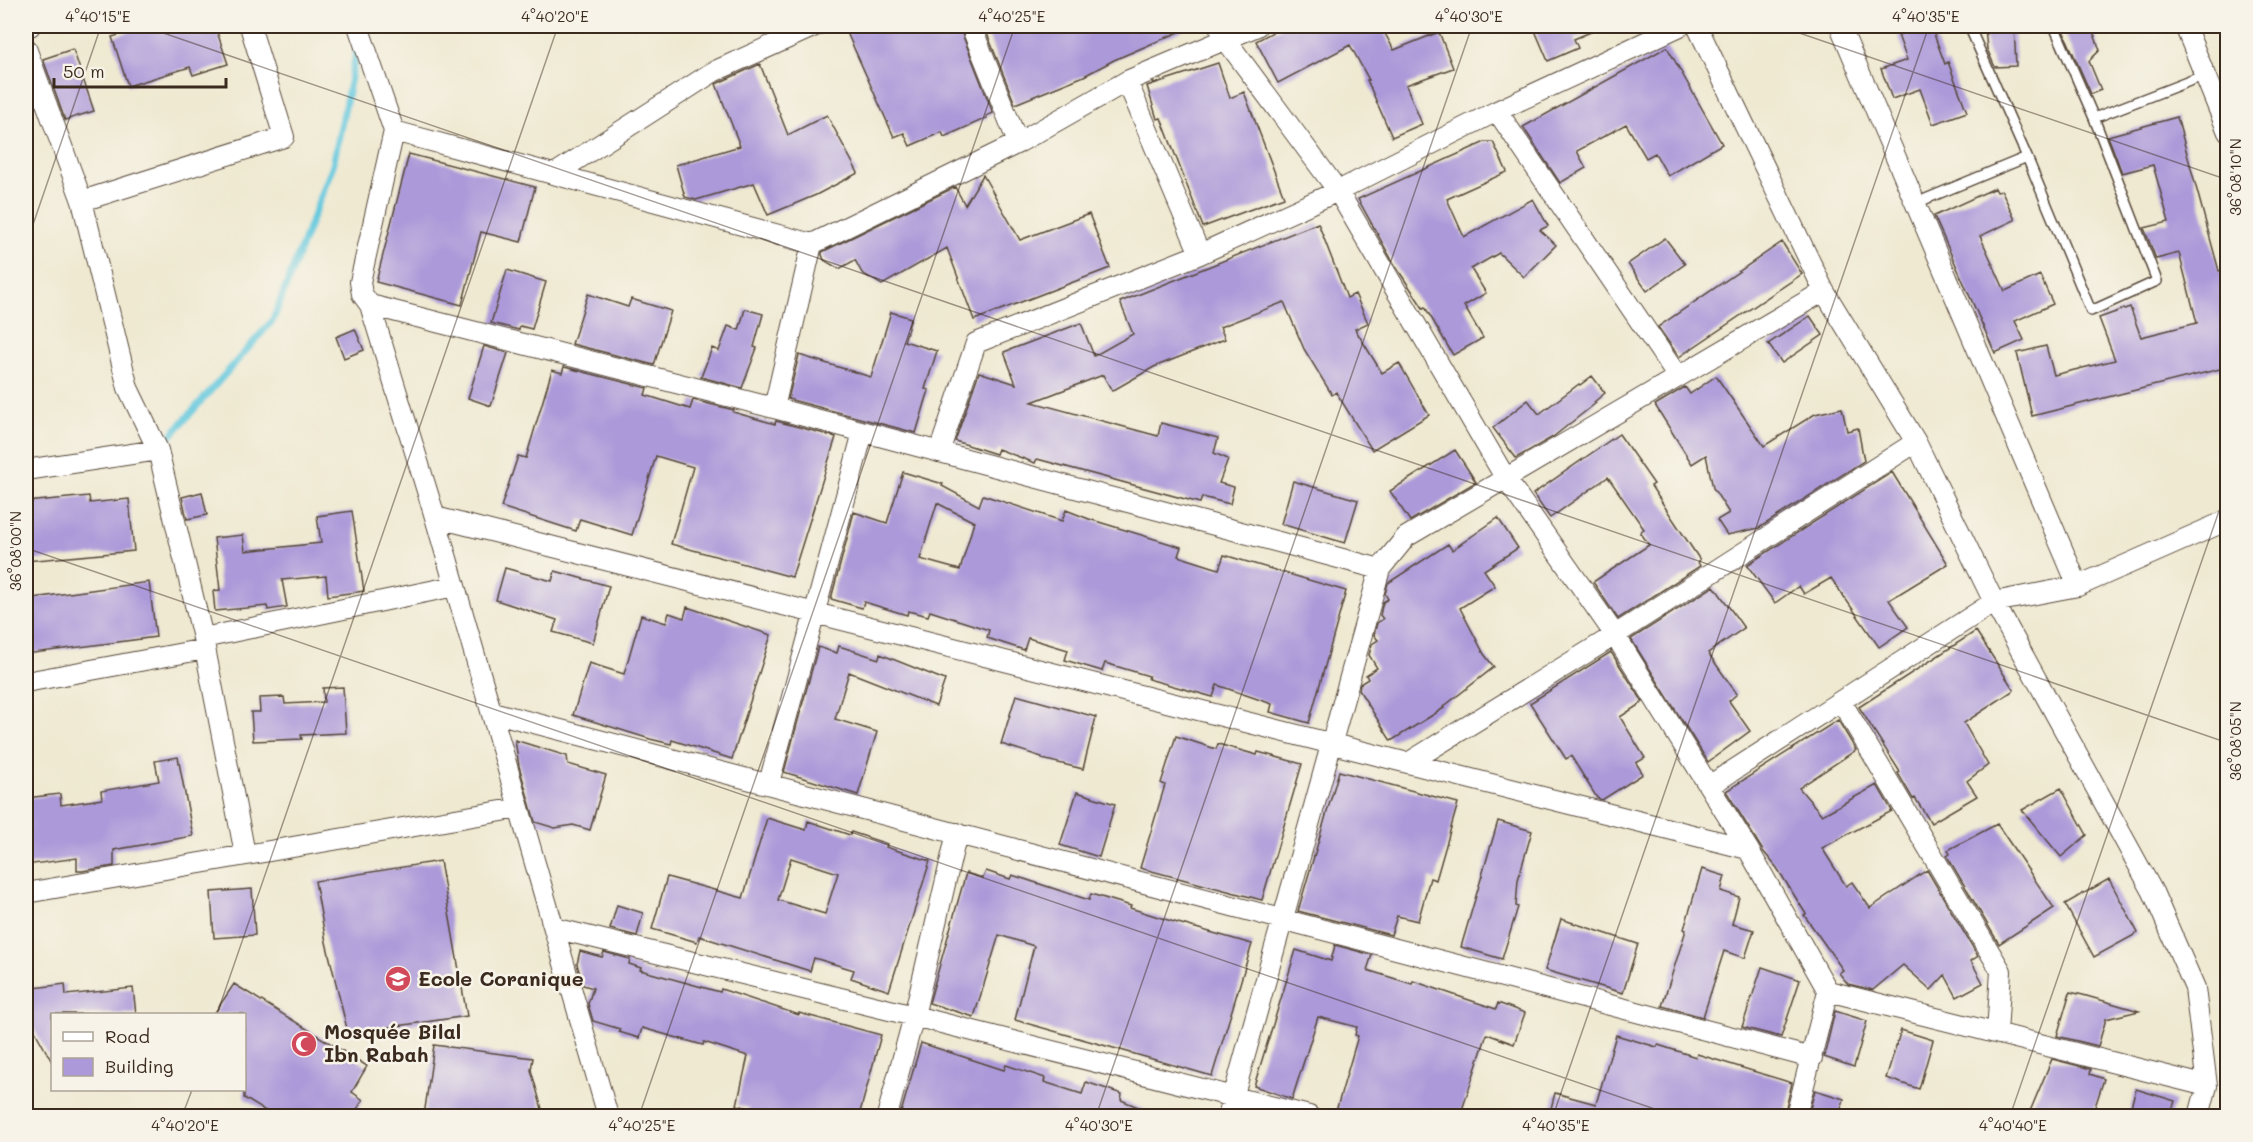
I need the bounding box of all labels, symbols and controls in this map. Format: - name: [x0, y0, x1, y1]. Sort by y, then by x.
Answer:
- text: 4°40'15"E: [65, 6, 131, 26]
- text: 4°40'20"E: [521, 6, 589, 26]
- text: 4°40'25"E: [979, 6, 1046, 26]
- text: 4°40'30"E: [1435, 6, 1503, 26]
- text: 4°40'35"E: [1892, 6, 1960, 26]
- scale bar: [54, 51, 226, 89]
- text: 50 m: [63, 59, 105, 83]
- text: 36°08'10"N: [2225, 138, 2245, 216]
- text: 36°08'00"N: [5, 511, 25, 591]
- text: 36°08'05"N: [2225, 701, 2245, 781]
- school or university icon: Ecole Coranique: [383, 964, 413, 994]
- place label: Ecole Coranique: [418, 965, 584, 991]
- legend: [51, 1013, 246, 1091]
- place label: Mosquée Bilal Ibn Rabah: [324, 1018, 461, 1067]
- text: Road: [105, 1024, 150, 1048]
- mosque icon: Mosquée Bilal Ibn Rabah: [289, 1029, 319, 1059]
- text: Building: [105, 1054, 173, 1078]
- text: 4°40'20"E: [151, 1115, 219, 1135]
- text: 4°40'25"E: [609, 1115, 676, 1135]
- text: 4°40'30"E: [1065, 1115, 1133, 1135]
- text: 4°40'35"E: [1522, 1115, 1590, 1135]
- text: 4°40'40"E: [1979, 1115, 2047, 1135]

